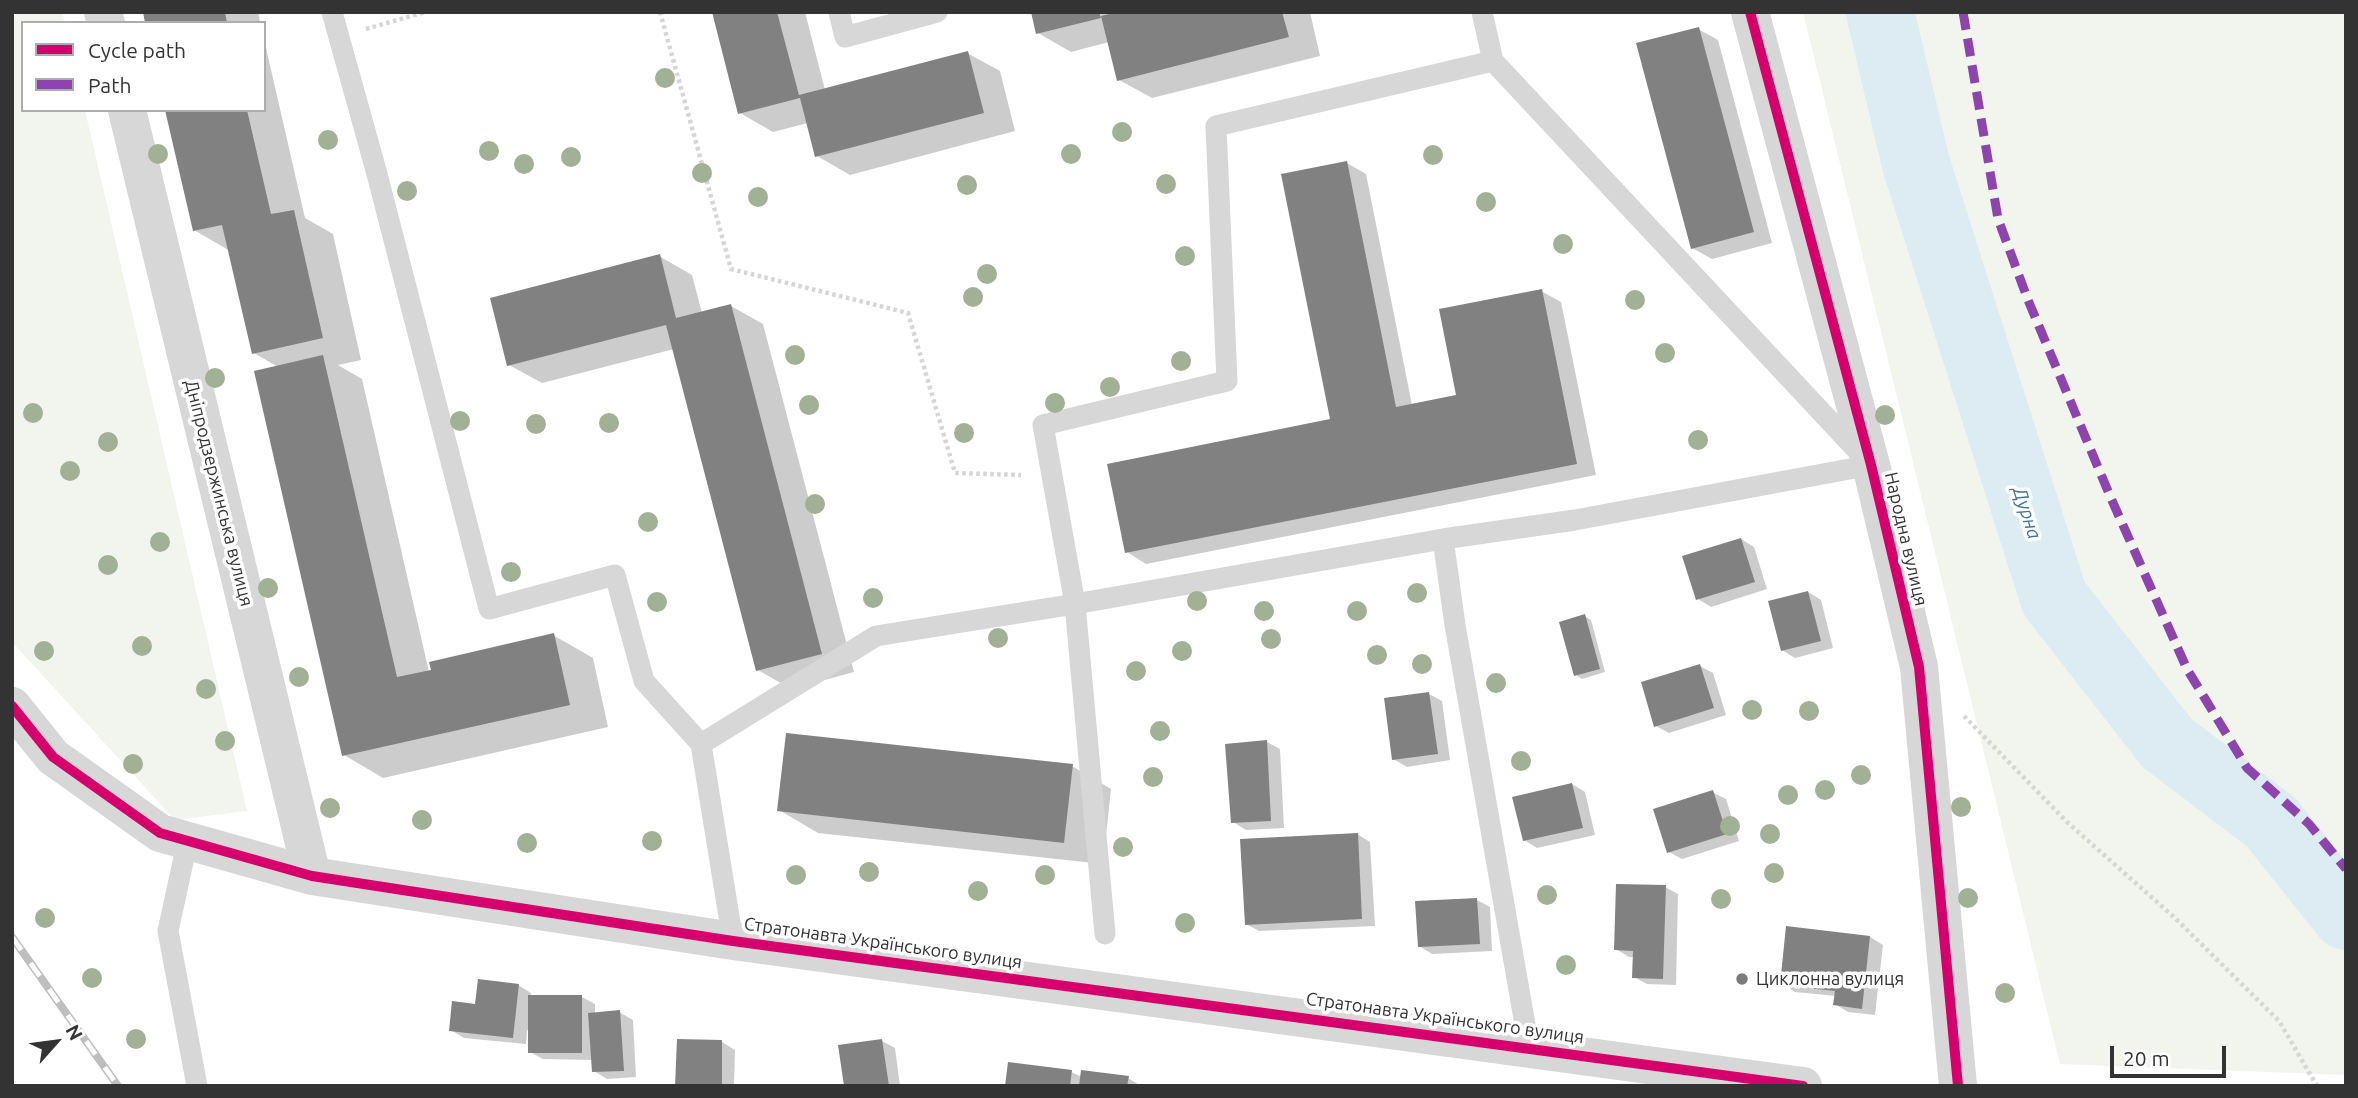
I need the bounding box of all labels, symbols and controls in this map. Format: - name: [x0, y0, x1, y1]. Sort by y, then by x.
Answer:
- legend: [21, 21, 266, 112]
- text: Cycle path: [88, 38, 186, 62]
- text: Path: [88, 73, 131, 97]
- street label: Дніпродзержинська вулиця: [180, 377, 258, 609]
- street label: Народна вулиця: [1880, 470, 1932, 608]
- water label: Дурна: [2008, 484, 2046, 542]
- street label: Стратонавта Українського вулиця: [743, 913, 1023, 973]
- place label: Циклонна вулиця: [1756, 968, 1904, 990]
- marker: Циклонна вулиця: [1734, 971, 1750, 987]
- street label: Стратонавта Українського вулиця: [1305, 988, 1585, 1048]
- north arrow: [21, 1007, 91, 1077]
- text: N: [61, 1021, 88, 1044]
- scale bar: [2113, 1032, 2228, 1076]
- text: 20 m: [2123, 1046, 2170, 1070]

